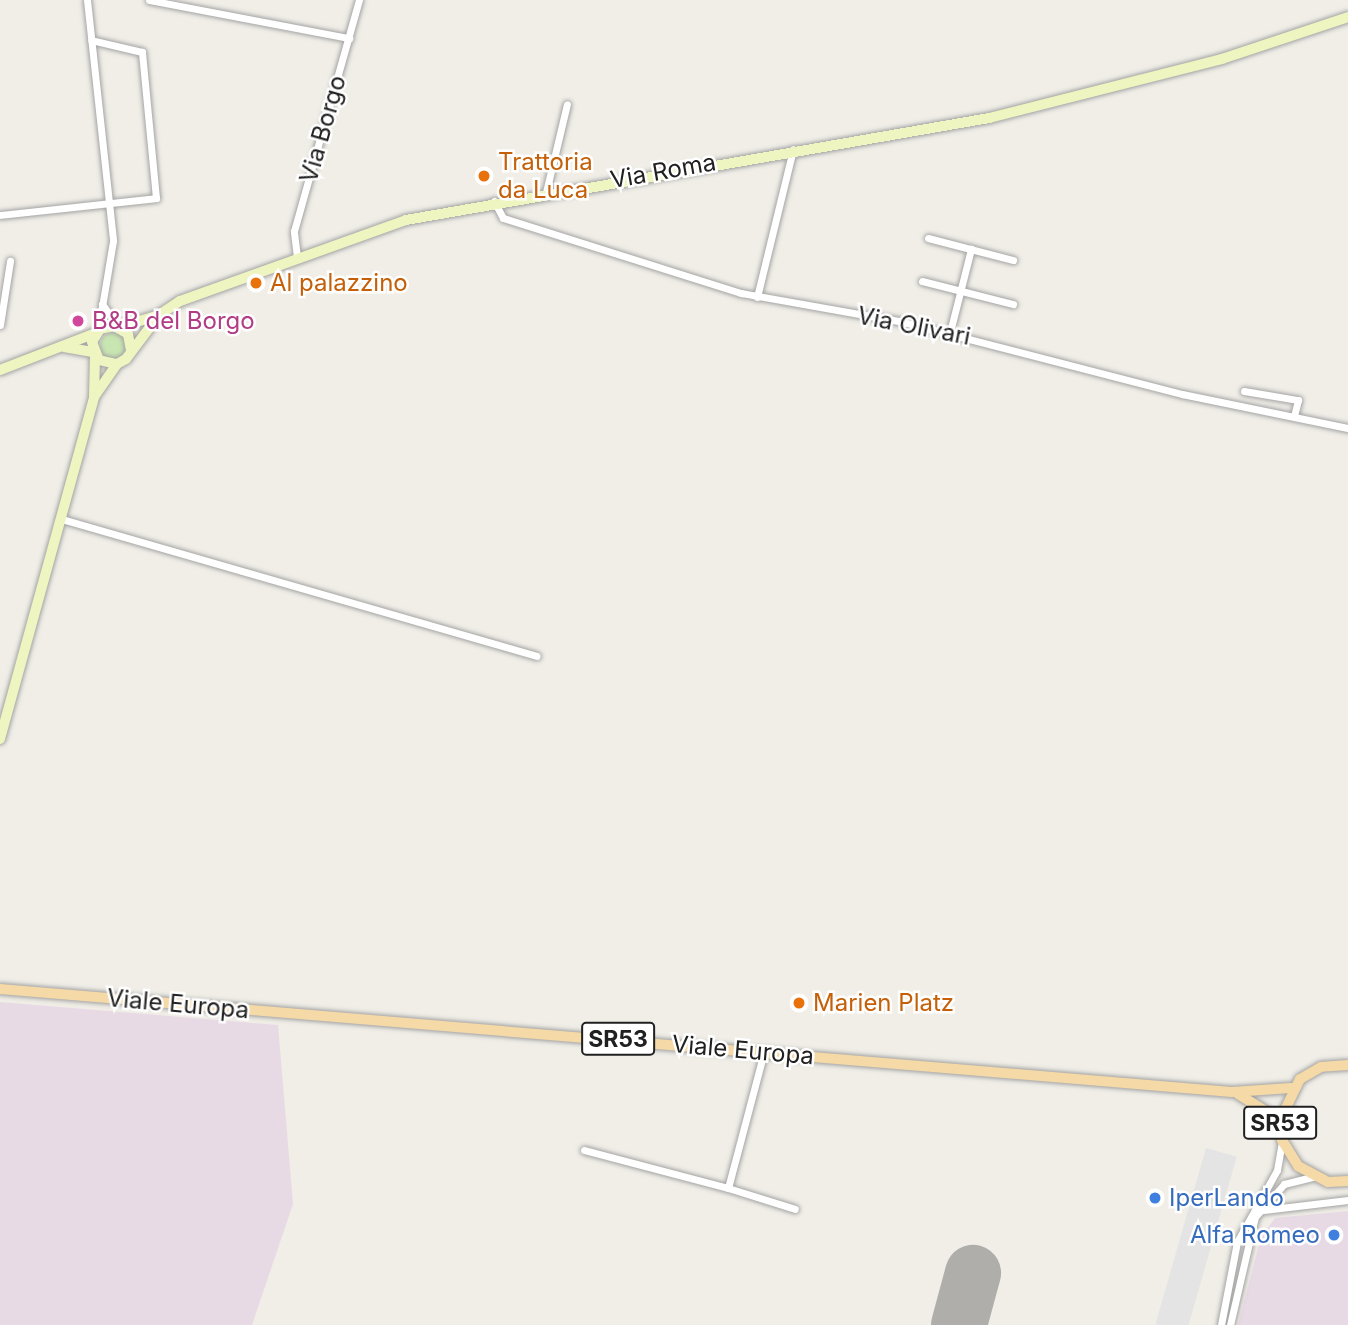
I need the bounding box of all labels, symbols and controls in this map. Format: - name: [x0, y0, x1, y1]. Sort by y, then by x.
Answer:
- street label: Via Borgo: [294, 72, 352, 186]
- place label: Trattoria da Luca: [498, 148, 593, 204]
- street label: Via Roma: [608, 148, 718, 194]
- marker: Trattoria da Luca: [476, 168, 492, 184]
- place label: Al palazzino: [270, 269, 408, 297]
- marker: Al palazzino: [248, 275, 264, 291]
- street label: Via Olivari: [855, 301, 973, 351]
- place label: B&B del Borgo: [92, 307, 255, 335]
- marker: B&B del Borgo: [70, 313, 86, 329]
- street label: Viale Europa: [106, 983, 250, 1025]
- place label: Marien Platz: [813, 989, 954, 1017]
- marker: Marien Platz: [791, 995, 807, 1011]
- road number: SR53: [580, 1020, 656, 1058]
- street label: Viale Europa: [671, 1029, 815, 1071]
- road number: SR53: [1242, 1104, 1318, 1142]
- place label: IperLando: [1169, 1184, 1284, 1212]
- marker: IperLando: [1147, 1190, 1163, 1206]
- place label: Alfa Romeo: [1190, 1221, 1320, 1249]
- marker: Alfa Romeo: [1326, 1227, 1342, 1243]

